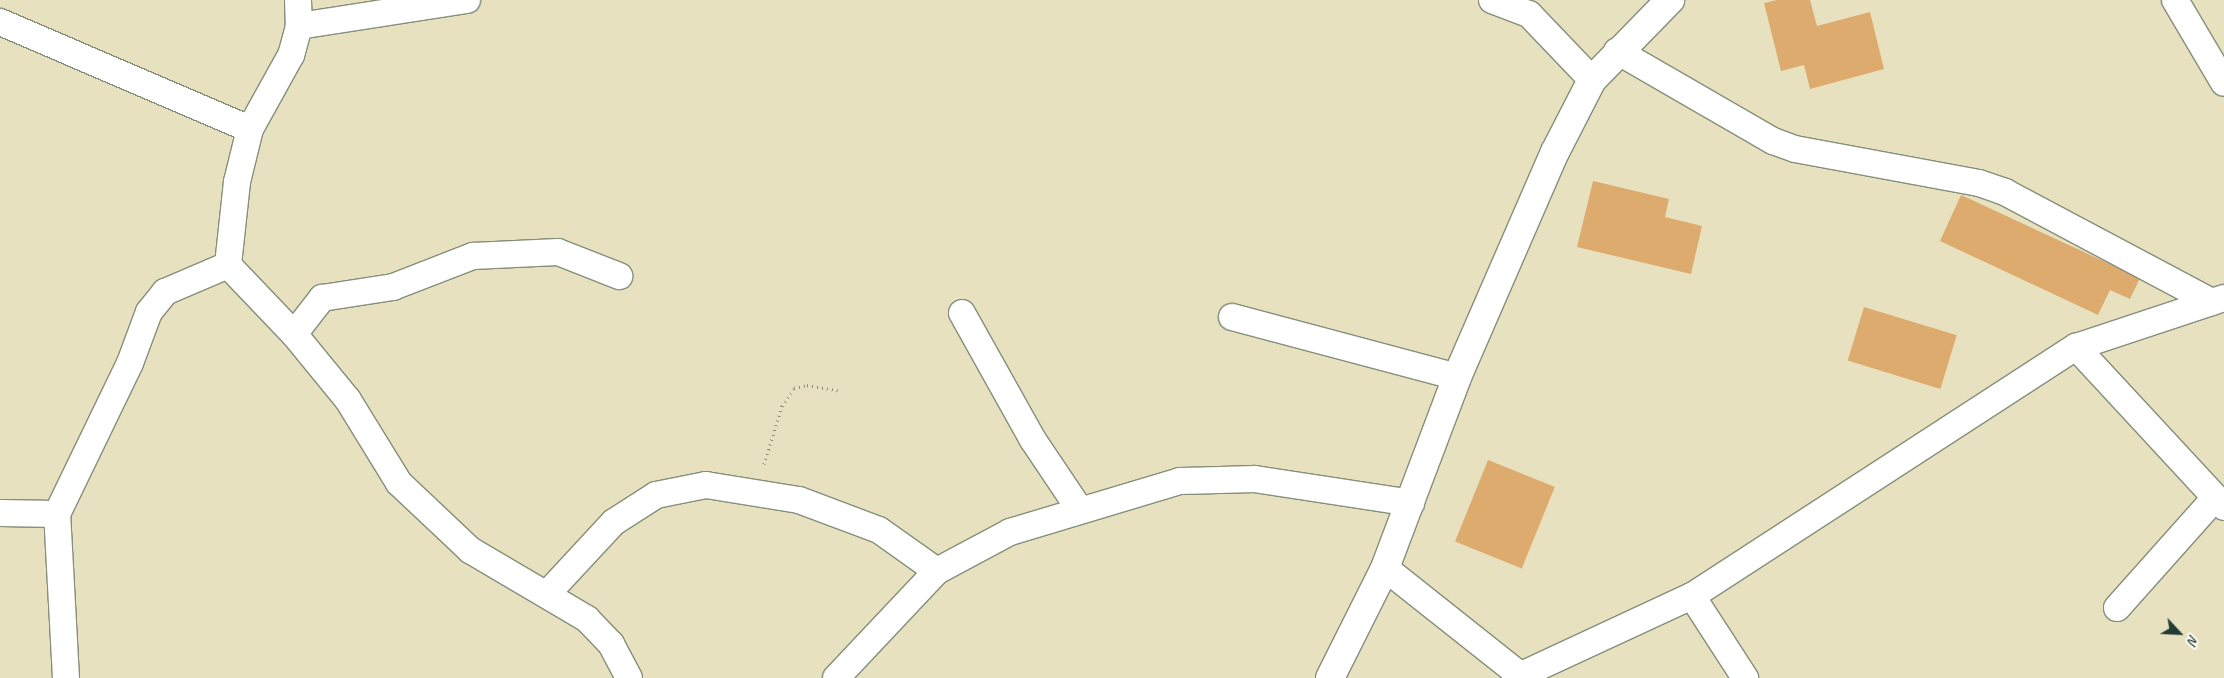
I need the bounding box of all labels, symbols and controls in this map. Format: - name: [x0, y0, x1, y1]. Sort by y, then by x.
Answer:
- north arrow: [2154, 608, 2204, 658]
- text: N: [2184, 632, 2203, 647]

